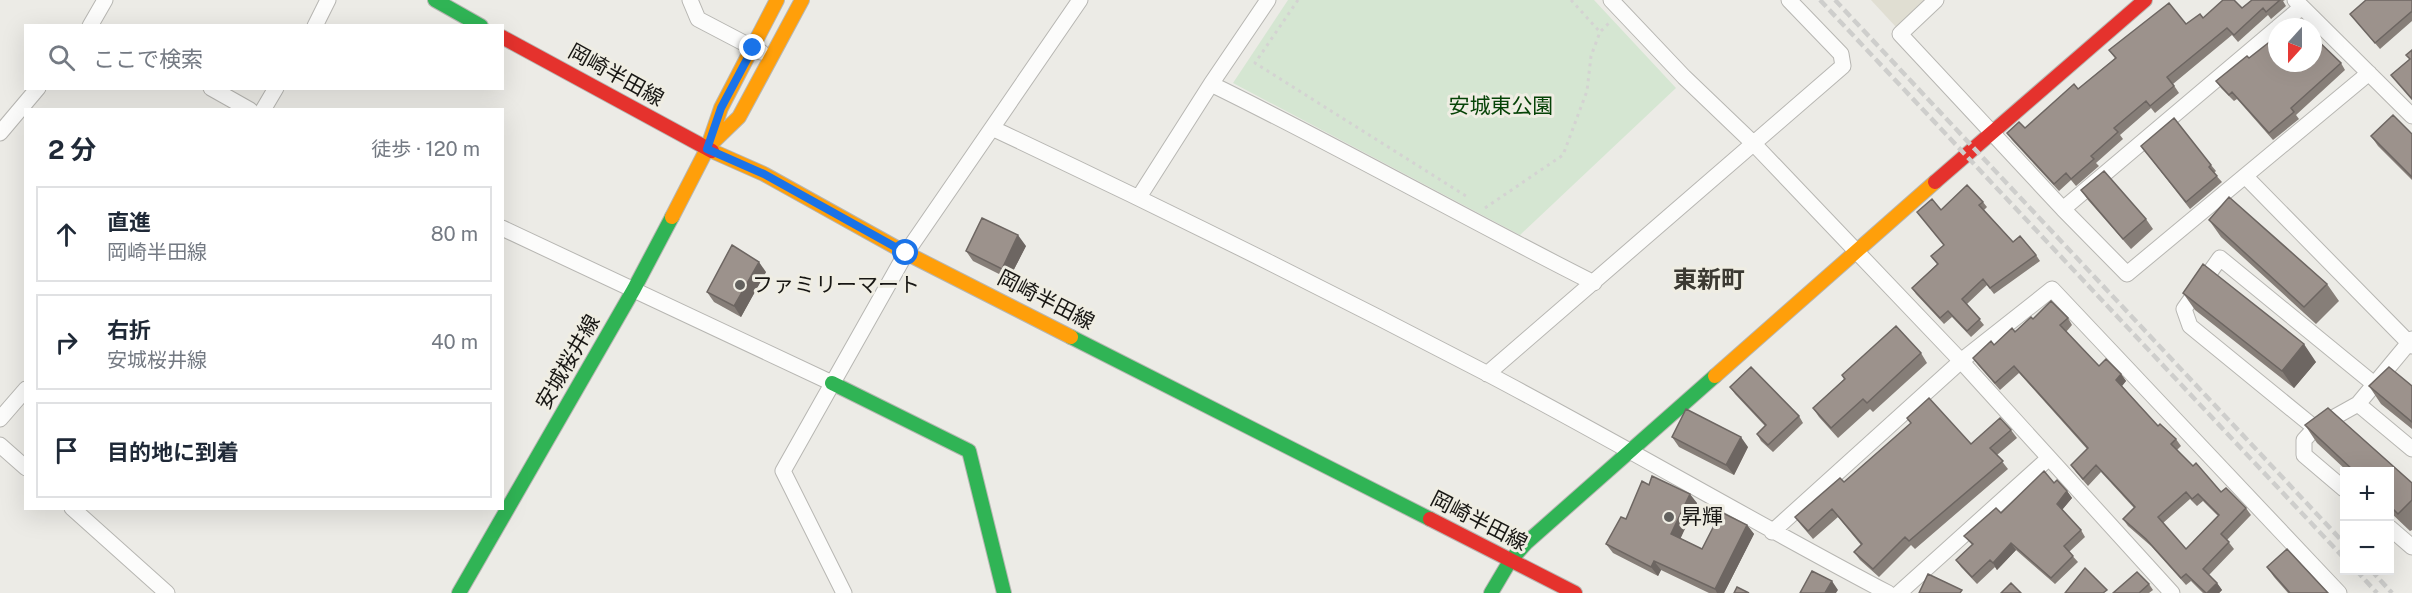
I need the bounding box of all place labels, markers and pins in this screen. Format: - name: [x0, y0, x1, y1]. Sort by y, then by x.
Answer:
- place label: ファミリーマート: [752, 272, 920, 297]
- marker: ファミリーマート: [733, 278, 747, 292]
- place label: 昇輝: [1681, 504, 1723, 529]
- marker: 昇輝: [1662, 510, 1676, 524]

